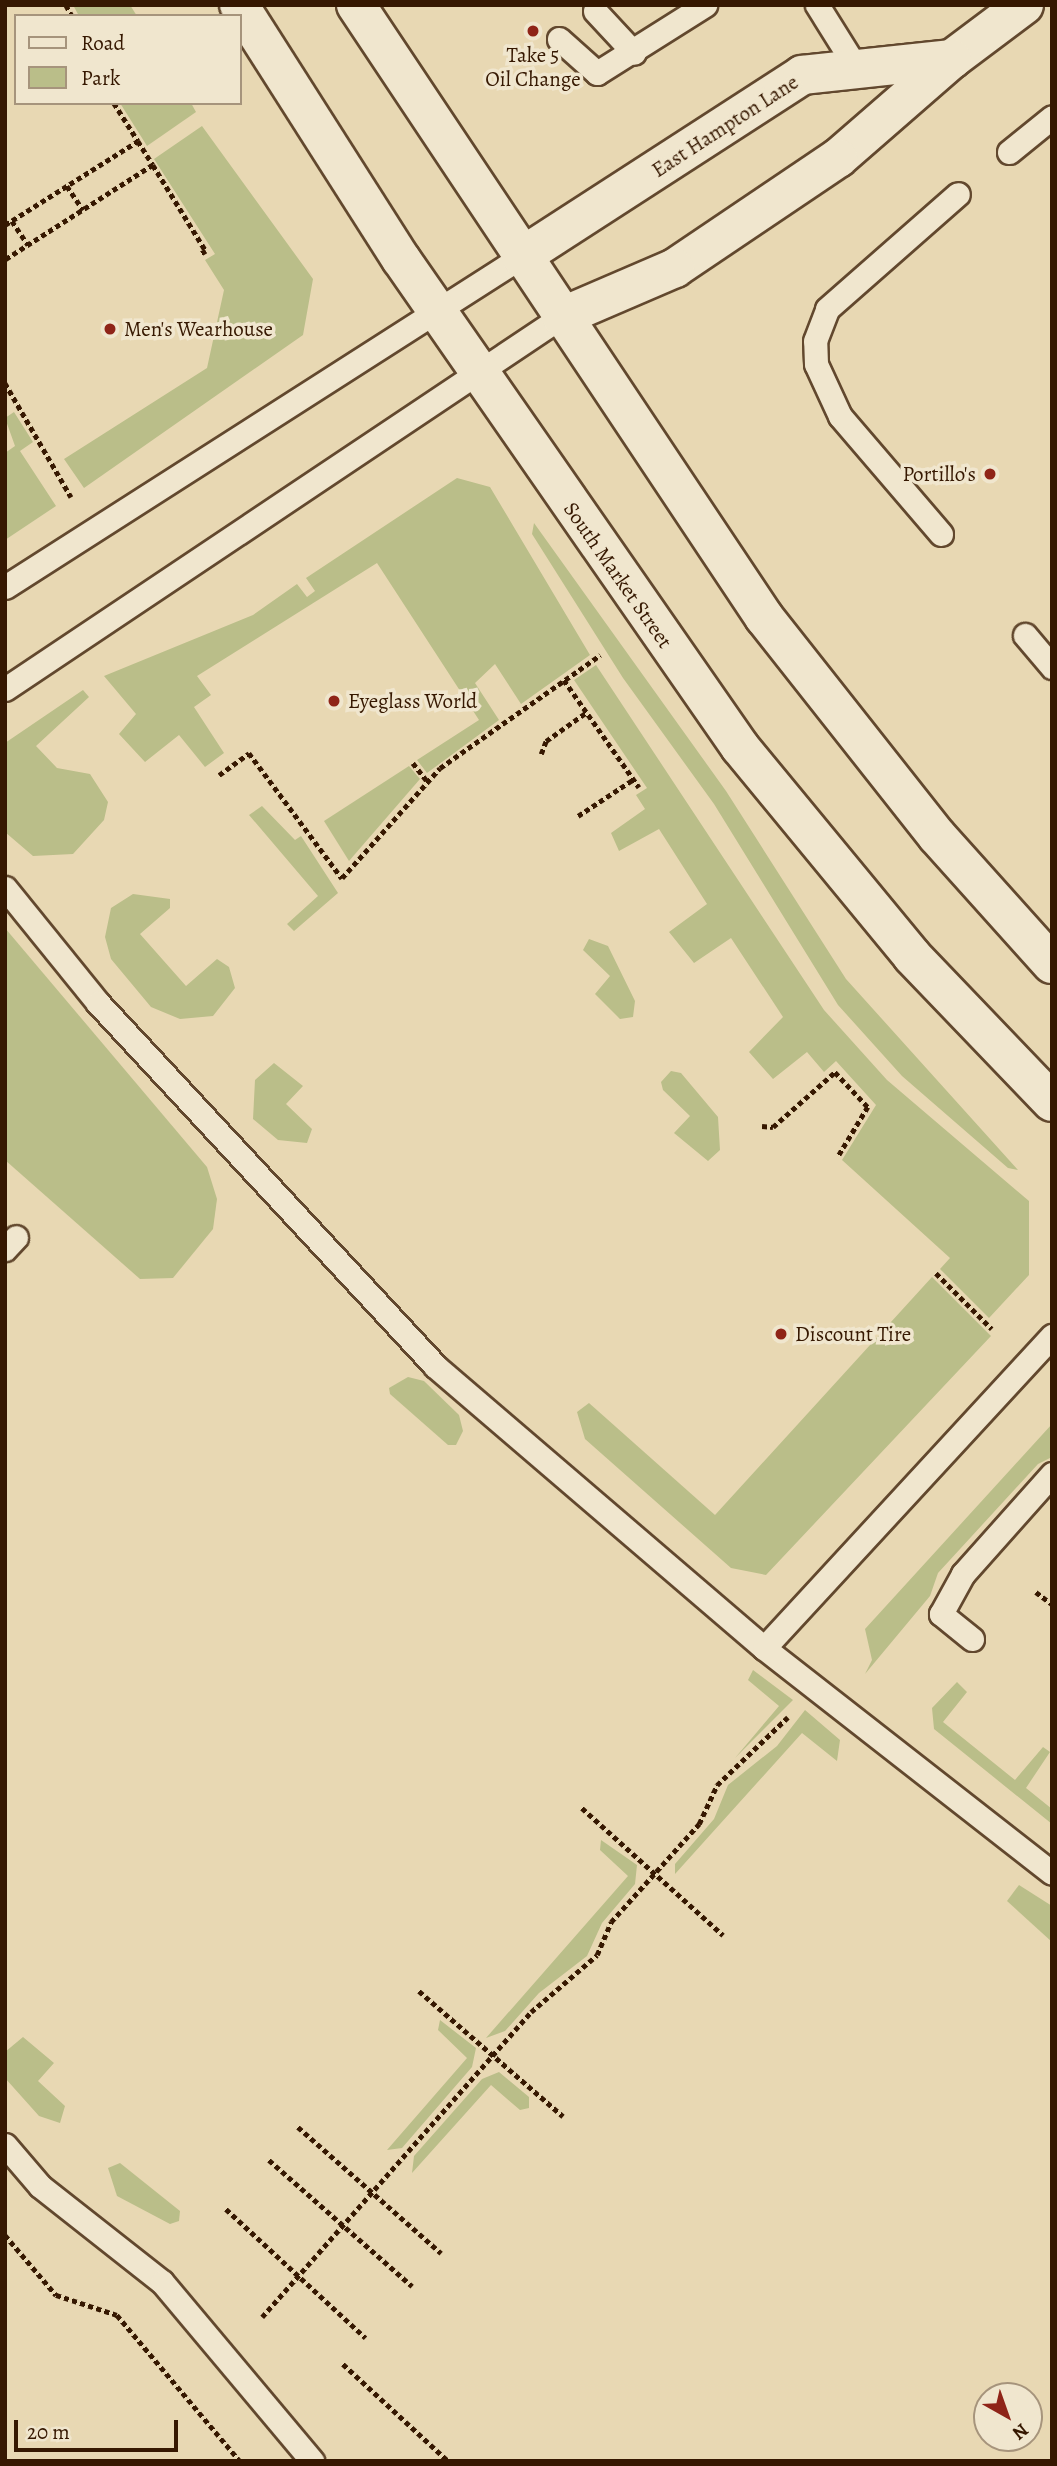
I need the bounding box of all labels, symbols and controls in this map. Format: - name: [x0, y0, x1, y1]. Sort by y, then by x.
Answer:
- legend: [14, 14, 242, 105]
- marker: Take 5 Oil Change: [525, 23, 541, 39]
- text: Road: [81, 29, 125, 57]
- place label: Take 5 Oil Change: [485, 42, 581, 92]
- text: Park: [81, 64, 120, 92]
- street label: East Hampton Lane: [647, 69, 803, 183]
- place label: Men's Wearhouse: [124, 316, 273, 342]
- marker: Men's Wearhouse: [102, 321, 118, 337]
- place label: Portillo's: [902, 461, 976, 487]
- marker: Portillo's: [982, 466, 998, 482]
- street label: South Market Street: [558, 497, 678, 653]
- place label: Eyeglass World: [348, 688, 477, 714]
- marker: Eyeglass World: [326, 693, 342, 709]
- place label: Discount Tire: [795, 1321, 911, 1347]
- marker: Discount Tire: [773, 1326, 789, 1342]
- north arrow: [973, 2382, 1043, 2452]
- scale bar: [18, 2406, 182, 2450]
- text: N: [1007, 2417, 1034, 2446]
- text: 20 m: [27, 2418, 70, 2446]

